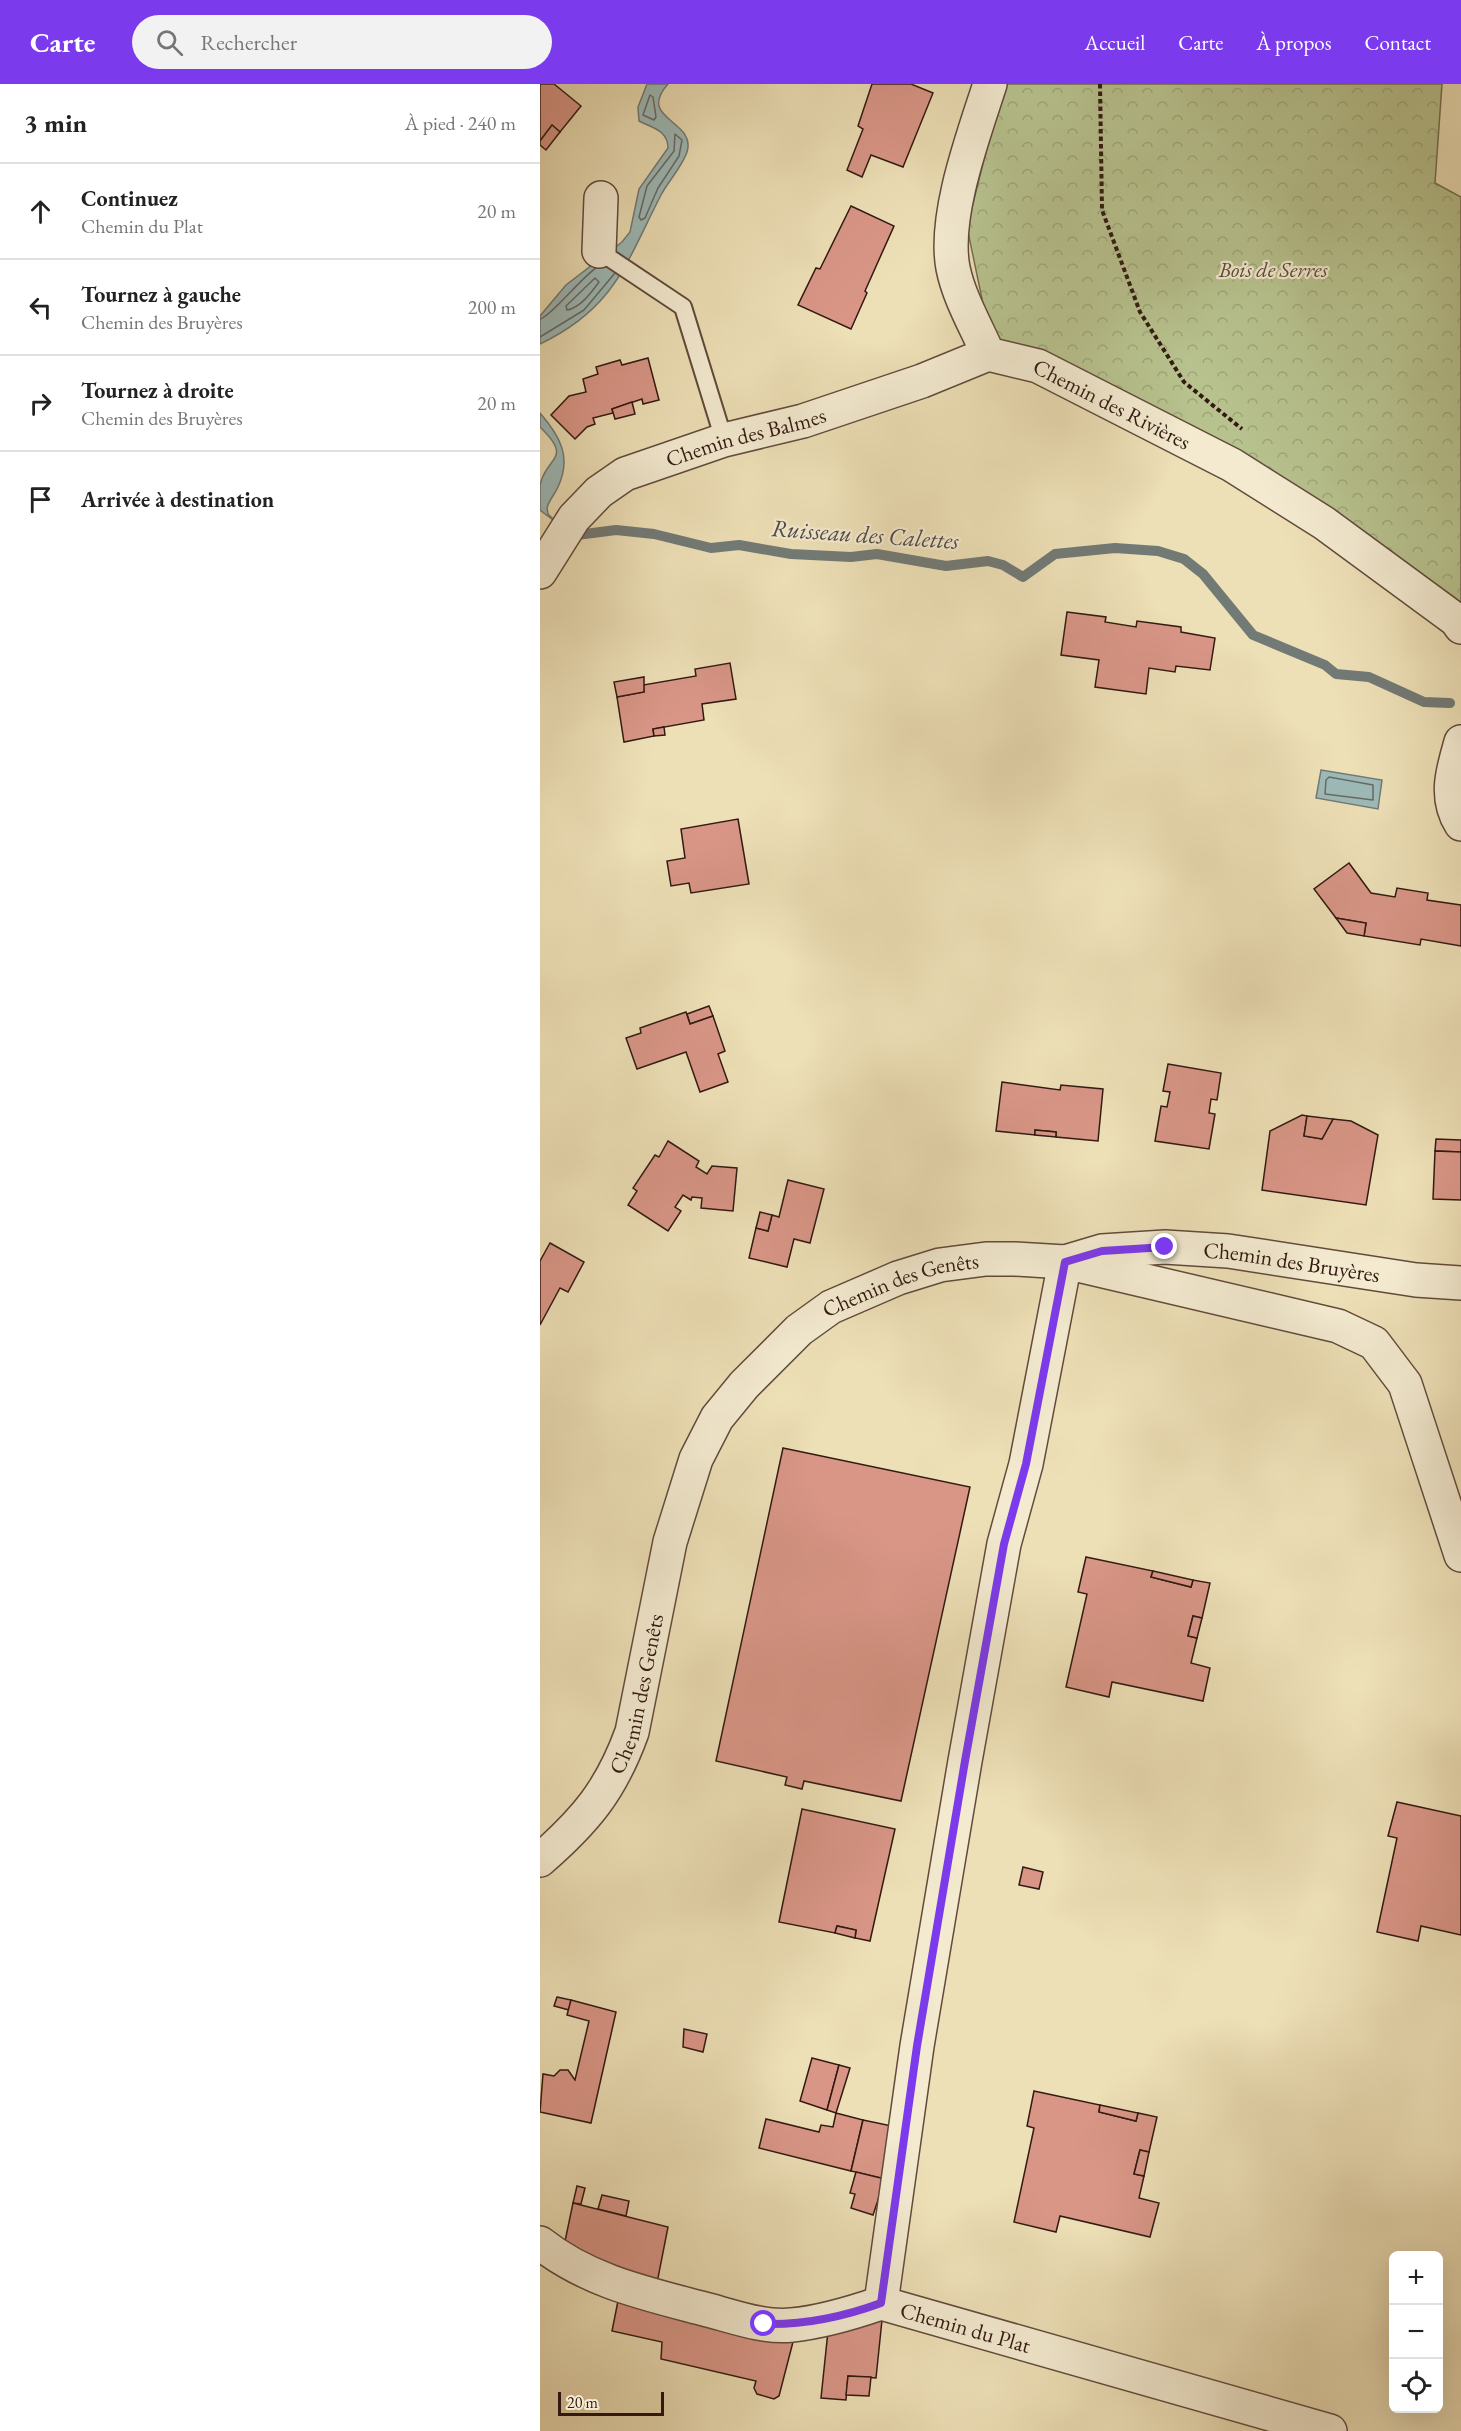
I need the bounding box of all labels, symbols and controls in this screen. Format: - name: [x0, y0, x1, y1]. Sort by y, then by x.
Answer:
- search box: [132, 15, 552, 69]
- text: Carte: [30, 24, 96, 60]
- icon: search: [153, 26, 186, 59]
- text: Rechercher: [201, 28, 297, 57]
- text: Accueil: [1085, 29, 1145, 56]
- text: Carte: [1178, 29, 1223, 56]
- text: À propos: [1256, 29, 1331, 56]
- text: Contact: [1364, 29, 1431, 56]
- text: 3 min: [24, 106, 87, 140]
- text: À pied · 240 m: [405, 110, 516, 136]
- text: Continuez: [81, 184, 178, 213]
- icon: ahead: [24, 195, 57, 228]
- text: 20 m: [477, 198, 516, 224]
- text: Chemin du Plat: [81, 213, 203, 239]
- park label: Bois de Serres: [1217, 255, 1329, 284]
- text: Tournez à gauche: [81, 280, 241, 309]
- icon: left: [24, 291, 57, 324]
- text: 200 m: [468, 294, 516, 320]
- text: Chemin des Bruyères: [81, 309, 243, 335]
- street label: Chemin des Rivières: [1028, 352, 1196, 456]
- text: Tournez à droite: [81, 376, 234, 405]
- icon: right: [24, 387, 57, 420]
- text: 20 m: [477, 390, 516, 416]
- street label: Chemin des Balmes: [662, 400, 830, 473]
- text: Chemin des Bruyères: [81, 405, 243, 431]
- icon: arrive: [24, 483, 57, 516]
- text: Arrivée à destination: [81, 485, 274, 514]
- water label: Ruisseau des Calettes: [770, 512, 960, 556]
- route end: [1151, 1233, 1177, 1259]
- street label: Chemin des Bruyères: [1203, 1235, 1382, 1289]
- street label: Chemin des Genêts: [816, 1246, 980, 1324]
- street label: Chemin des Genêts: [602, 1611, 670, 1779]
- map controls: [1389, 2251, 1443, 2413]
- button: +: [1389, 2251, 1443, 2305]
- street label: Chemin du Plat: [897, 2295, 1034, 2360]
- button: −: [1389, 2305, 1443, 2359]
- route start: [750, 2310, 776, 2336]
- button: locate: [1389, 2359, 1443, 2413]
- scale bar: [558, 2389, 664, 2416]
- text: 20 m: [567, 2392, 598, 2413]

